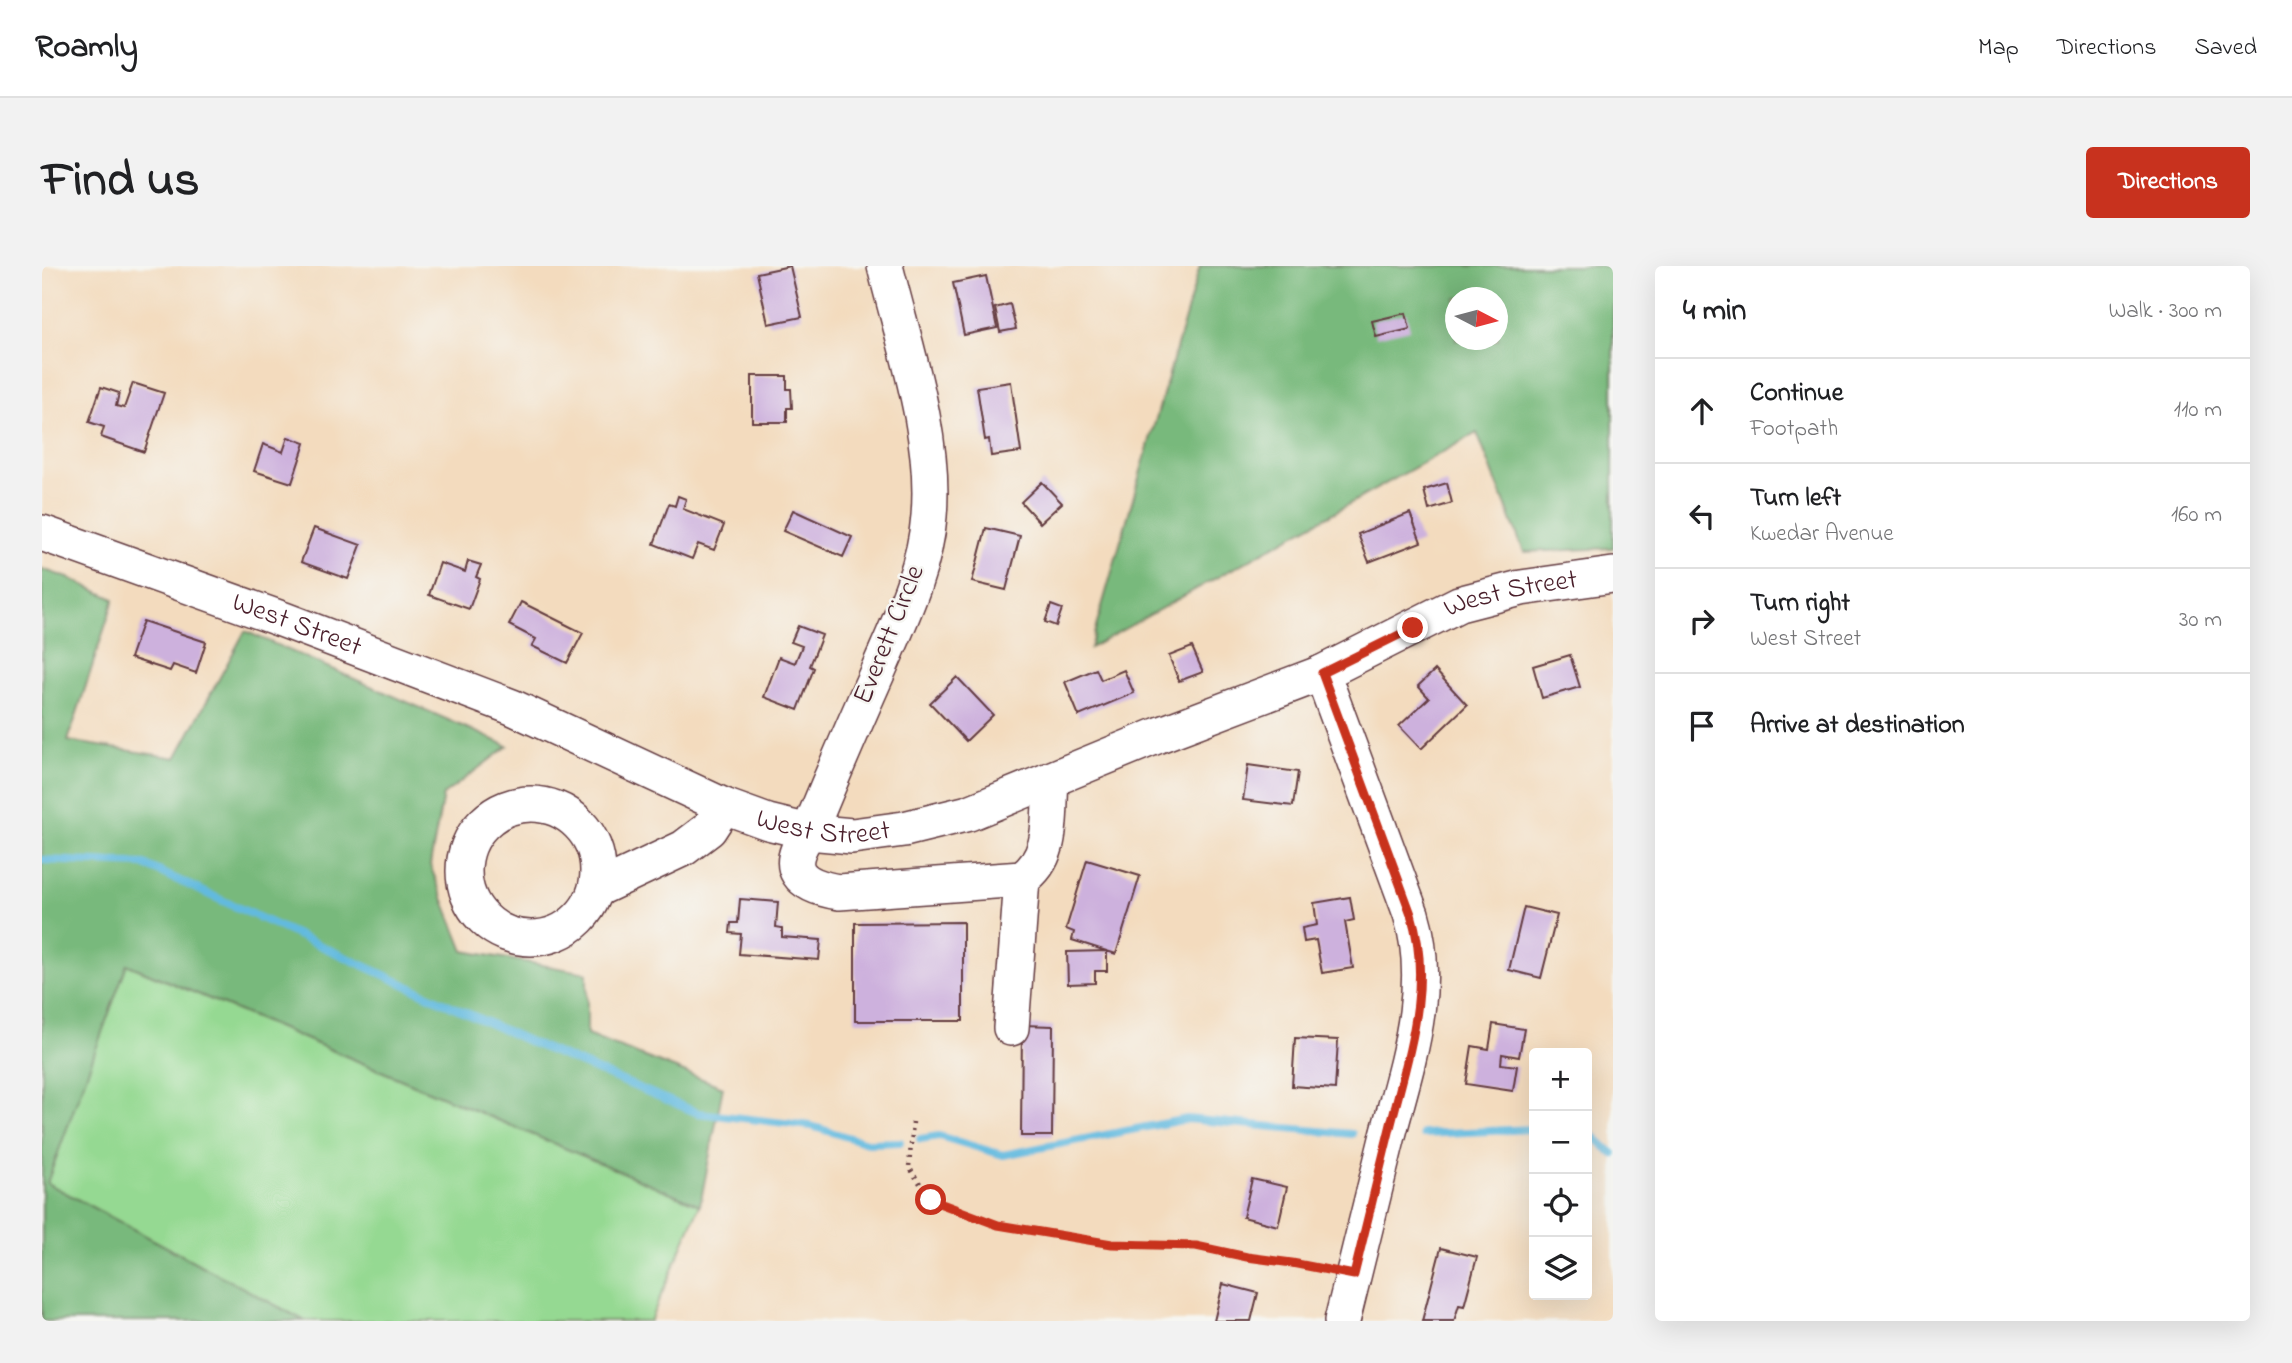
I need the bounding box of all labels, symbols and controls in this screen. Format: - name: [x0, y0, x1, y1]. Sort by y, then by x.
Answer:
- text: Roamly: [35, 24, 138, 72]
- text: Map: [1978, 31, 2019, 66]
- text: Directions: [2057, 31, 2156, 66]
- text: Saved: [2194, 31, 2257, 66]
- text: Find us: [42, 146, 199, 218]
- button: Directions: [2086, 147, 2250, 218]
- north arrow: [1445, 287, 1508, 350]
- text: 4 min: [1683, 290, 1746, 334]
- text: Walk · 300 m: [2108, 295, 2222, 328]
- text: Continue: [1750, 375, 1843, 413]
- icon: ahead: [1683, 392, 1721, 430]
- text: 110 m: [2174, 394, 2222, 427]
- text: Footpath: [1750, 413, 1838, 446]
- text: Turn left: [1750, 480, 1841, 518]
- icon: left: [1683, 497, 1721, 535]
- text: 160 m: [2171, 499, 2222, 532]
- text: Kwedar Avenue: [1750, 518, 1894, 551]
- street label: Everett Circle: [843, 559, 937, 711]
- street label: West Street: [1437, 560, 1580, 629]
- street label: West Street: [226, 582, 368, 668]
- text: Turn right: [1750, 585, 1850, 623]
- icon: right: [1683, 602, 1721, 640]
- text: 30 m: [2179, 604, 2222, 637]
- route end: [1397, 612, 1428, 643]
- text: West Street: [1750, 623, 1861, 656]
- icon: arrive: [1683, 707, 1721, 745]
- text: Arrive at destination: [1750, 707, 1965, 745]
- street label: West Street: [750, 799, 893, 857]
- map controls: [1529, 1048, 1592, 1300]
- button: +: [1529, 1048, 1592, 1111]
- button: −: [1529, 1111, 1592, 1174]
- button: locate: [1529, 1174, 1592, 1237]
- route start: [915, 1184, 946, 1215]
- button: layers: [1529, 1237, 1592, 1300]

